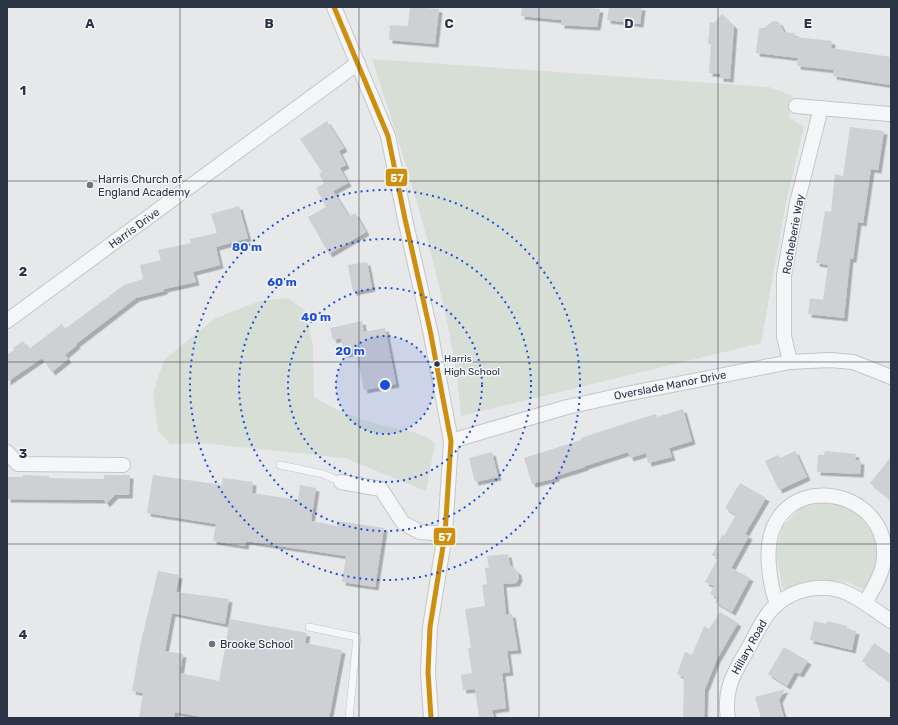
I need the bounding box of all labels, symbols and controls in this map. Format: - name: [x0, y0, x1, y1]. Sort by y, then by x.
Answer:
- text: A: [85, 16, 95, 31]
- text: B: [264, 16, 274, 31]
- text: C: [444, 16, 454, 31]
- text: D: [624, 16, 634, 31]
- text: E: [804, 16, 812, 31]
- text: 1: [20, 83, 26, 98]
- line badge: 57: [385, 168, 408, 187]
- text: 57: [390, 172, 404, 185]
- place label: Harris Church of England Academy: [98, 173, 190, 199]
- marker: Harris Church of England Academy: [85, 180, 95, 190]
- street label: Rocheberie Way: [780, 193, 807, 275]
- street label: Harris Drive: [106, 206, 162, 251]
- text: 80 m: [232, 240, 262, 254]
- text: 2: [19, 264, 27, 279]
- text: 60 m: [267, 275, 297, 289]
- text: 40 m: [301, 310, 331, 324]
- text: 20 m: [335, 344, 365, 358]
- place label: Harris High School: [444, 353, 500, 378]
- marker: Harris High School: [432, 359, 442, 369]
- street label: Overslade Manor Drive: [613, 368, 727, 403]
- centre of rings: [378, 378, 392, 392]
- text: 3: [19, 446, 28, 461]
- line badge: 57: [433, 527, 456, 546]
- text: 57: [438, 531, 452, 544]
- street label: Hillary Road: [729, 618, 770, 677]
- text: 4: [19, 627, 28, 642]
- place label: Brooke School: [220, 638, 293, 651]
- marker: Brooke School: [207, 639, 217, 649]

